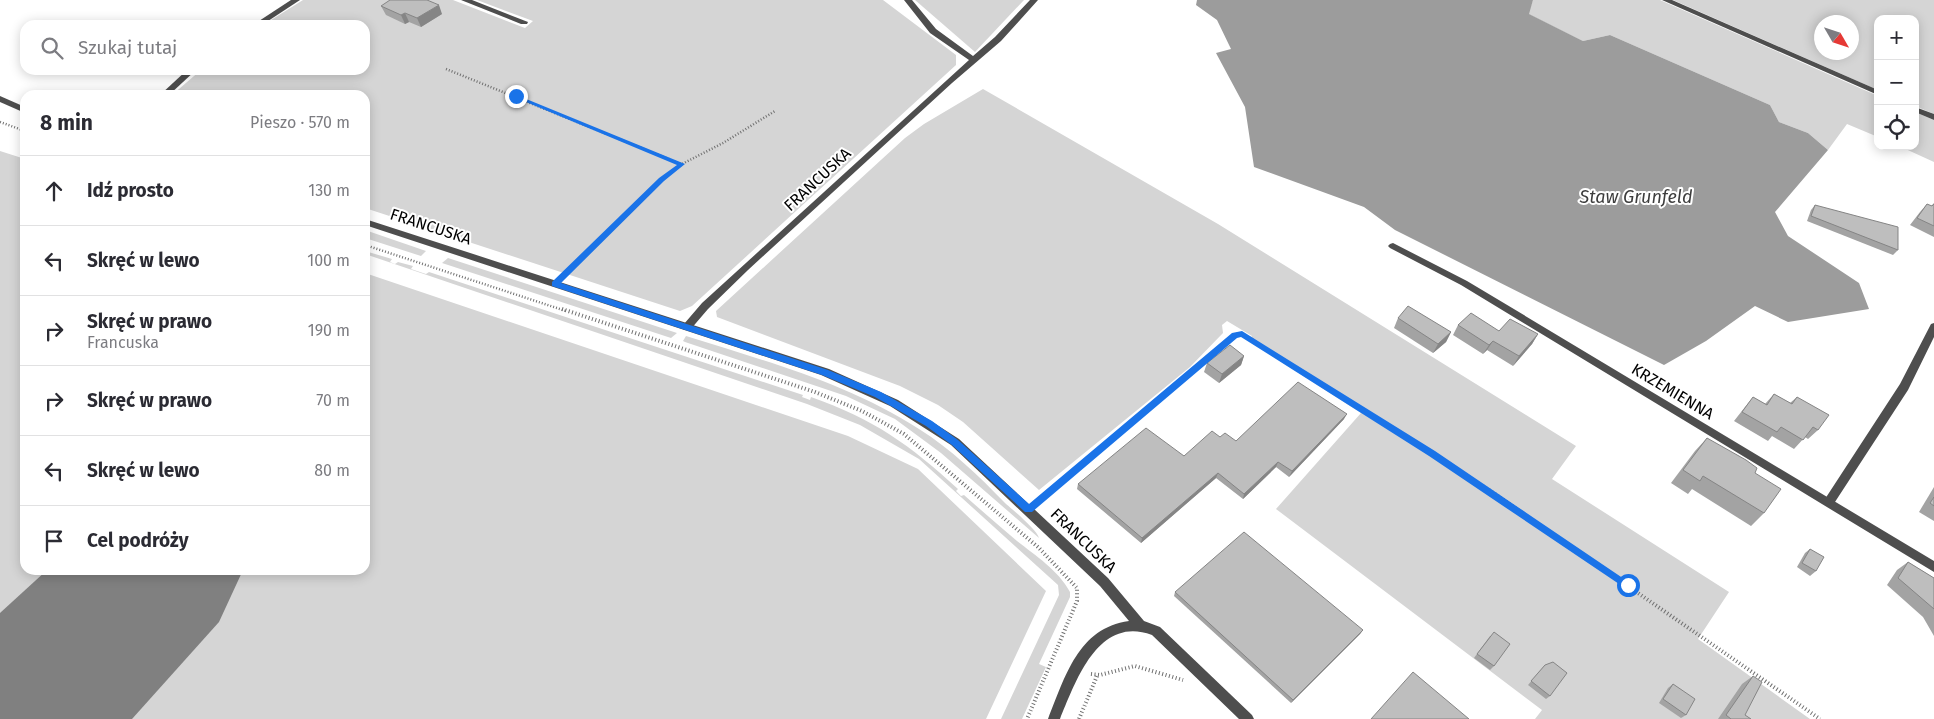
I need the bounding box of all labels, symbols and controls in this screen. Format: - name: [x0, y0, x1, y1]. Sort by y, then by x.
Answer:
- north arrow: [1814, 15, 1859, 60]
- map controls: [1874, 15, 1919, 150]
- button: +: [1874, 15, 1919, 60]
- search box: [20, 20, 370, 75]
- icon: search: [38, 34, 66, 62]
- text: Szukaj tutaj: [78, 36, 177, 59]
- button: −: [1874, 60, 1919, 105]
- route end: [505, 85, 528, 108]
- button: locate: [1874, 105, 1919, 150]
- text: 8 min: [40, 110, 93, 136]
- text: Pieszo · 570 m: [250, 113, 350, 132]
- street label: FRANCUSKA: [780, 143, 855, 215]
- icon: ahead: [40, 177, 68, 205]
- text: Idź prosto: [87, 179, 174, 202]
- text: 130 m: [308, 181, 350, 200]
- water label: Staw Grunfeld: [1578, 186, 1693, 208]
- street label: FRANCUSKA: [388, 204, 475, 249]
- icon: left: [40, 247, 68, 275]
- text: Skręć w lewo: [87, 249, 200, 272]
- text: 100 m: [307, 251, 350, 270]
- text: Skręć w prawo: [87, 310, 212, 333]
- icon: right: [40, 317, 68, 345]
- text: 190 m: [308, 321, 350, 340]
- text: Francuska: [87, 333, 159, 352]
- street label: KRZEMIENNA: [1628, 359, 1718, 424]
- icon: right: [40, 387, 68, 415]
- text: Skręć w prawo: [87, 389, 212, 412]
- text: 70 m: [316, 391, 350, 410]
- icon: left: [40, 457, 68, 485]
- text: Skręć w lewo: [87, 459, 200, 482]
- text: 80 m: [314, 461, 350, 480]
- street label: FRANCUSKA: [1047, 504, 1121, 577]
- icon: arrive: [40, 527, 68, 555]
- text: Cel podróży: [87, 529, 189, 552]
- route start: [1617, 574, 1640, 597]

